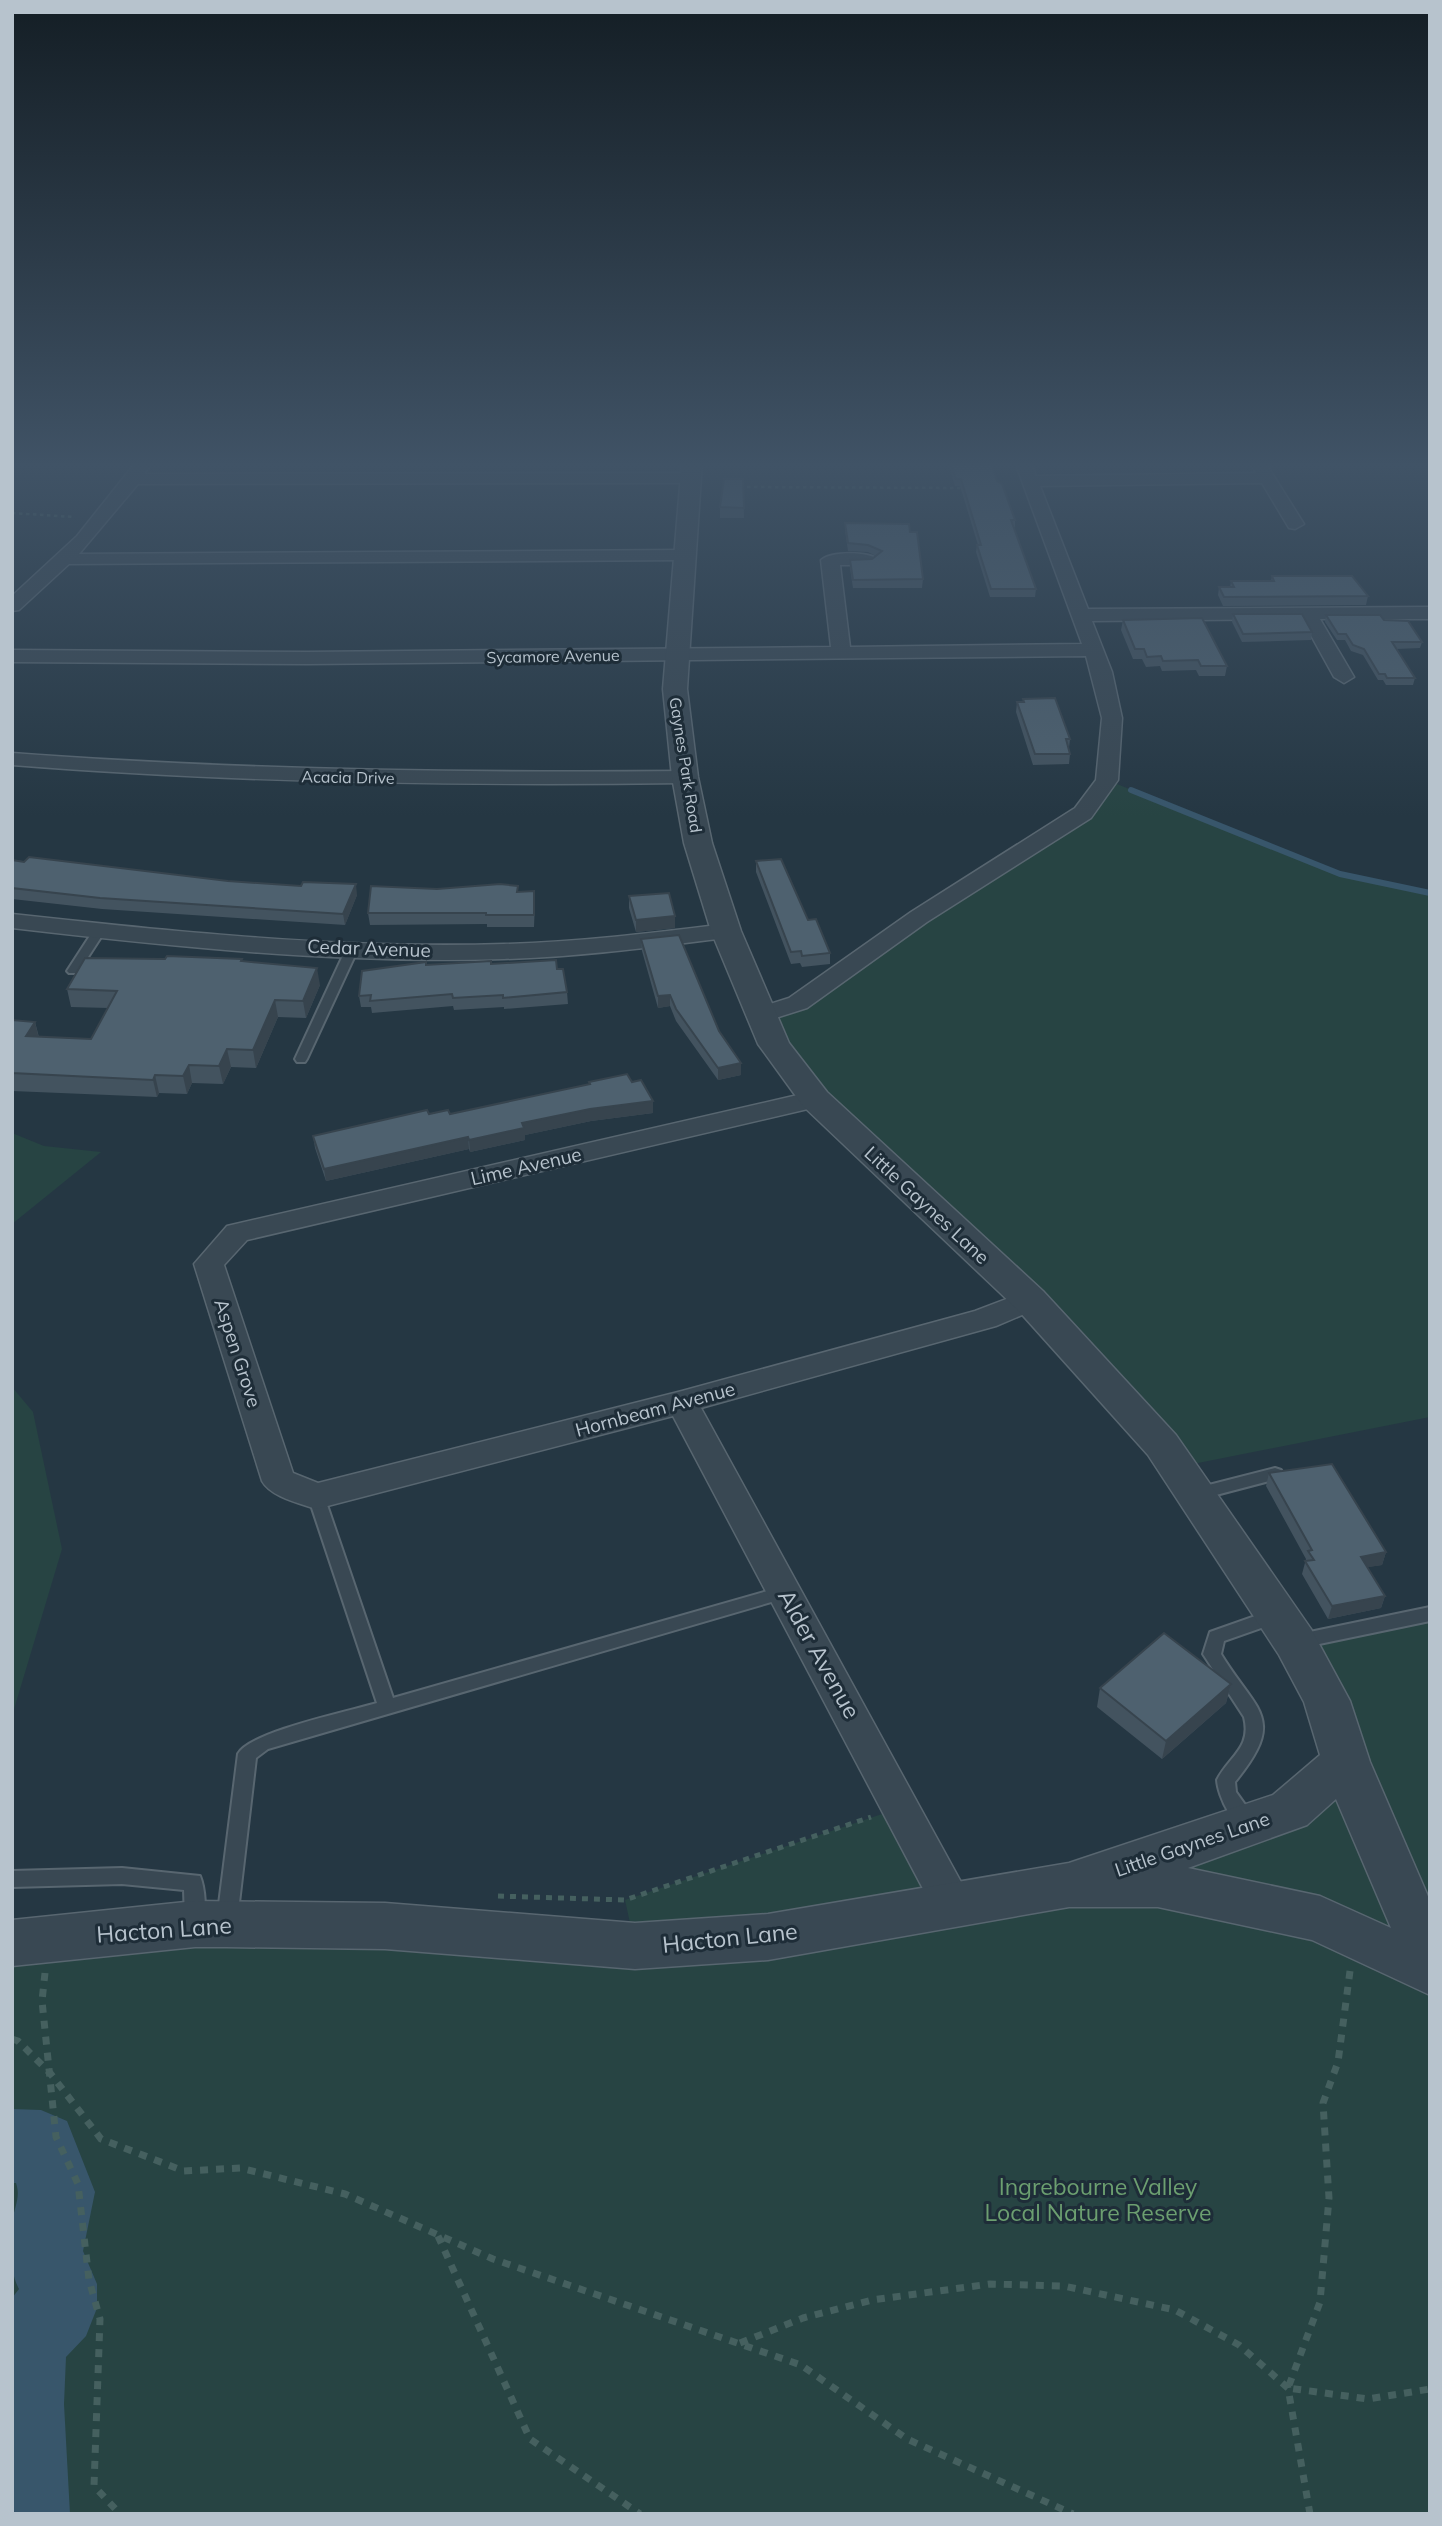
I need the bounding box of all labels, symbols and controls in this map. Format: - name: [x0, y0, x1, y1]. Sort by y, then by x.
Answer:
- street label: Sycamore Avenue: [486, 645, 620, 667]
- street label: Gaynes Park Road: [665, 696, 707, 834]
- street label: Acacia Drive: [301, 766, 395, 788]
- street label: Cedar Avenue: [307, 934, 431, 962]
- street label: Little Gaynes Lane: [860, 1141, 994, 1269]
- street label: Lime Avenue: [468, 1142, 584, 1190]
- street label: Aspen Grove: [209, 1296, 267, 1410]
- street label: Hornbeam Avenue: [572, 1376, 738, 1442]
- street label: Alder Avenue: [772, 1584, 867, 1723]
- street label: Little Gaynes Lane: [1111, 1806, 1273, 1882]
- street label: Hacton Lane: [95, 1910, 233, 1949]
- street label: Hacton Lane: [661, 1916, 799, 1959]
- park label: Ingrebourne Valley Local Nature Reserve: [985, 2172, 1211, 2227]

